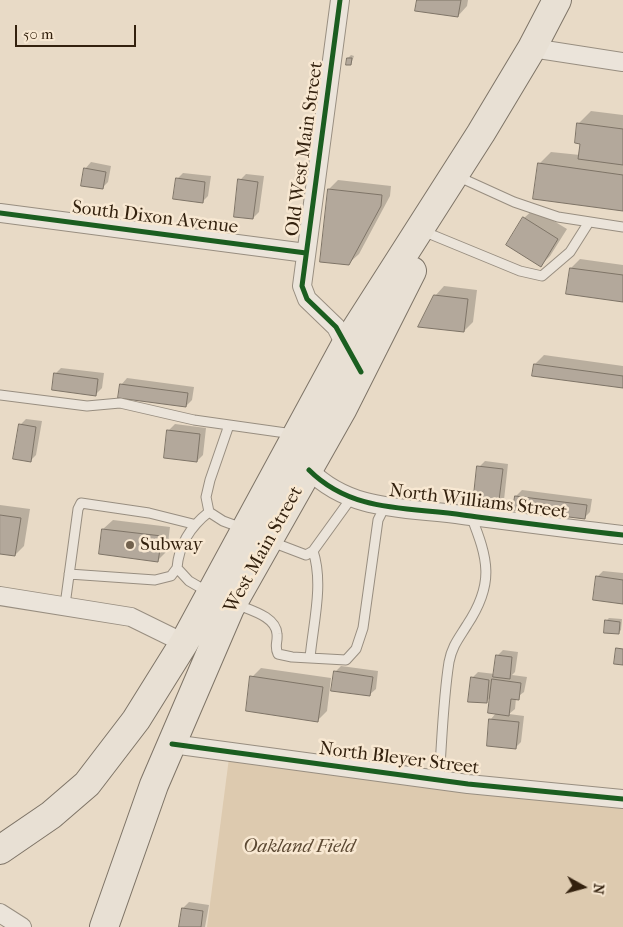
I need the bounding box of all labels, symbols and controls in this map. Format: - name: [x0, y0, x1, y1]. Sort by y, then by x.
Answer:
- scale bar: [18, 15, 139, 47]
- text: 50 m: [23, 25, 53, 43]
- street label: Old West Main Street: [281, 60, 329, 238]
- street label: South Dixon Avenue: [71, 197, 239, 239]
- street label: North Williams Street: [388, 480, 568, 524]
- street label: West Main Street: [220, 483, 308, 617]
- place label: Subway: [140, 534, 203, 556]
- marker: Subway: [124, 539, 136, 551]
- street label: North Bleyer Street: [318, 738, 480, 780]
- park label: Oakland Field: [243, 836, 355, 858]
- north arrow: [558, 862, 608, 912]
- text: N: [589, 883, 607, 895]

